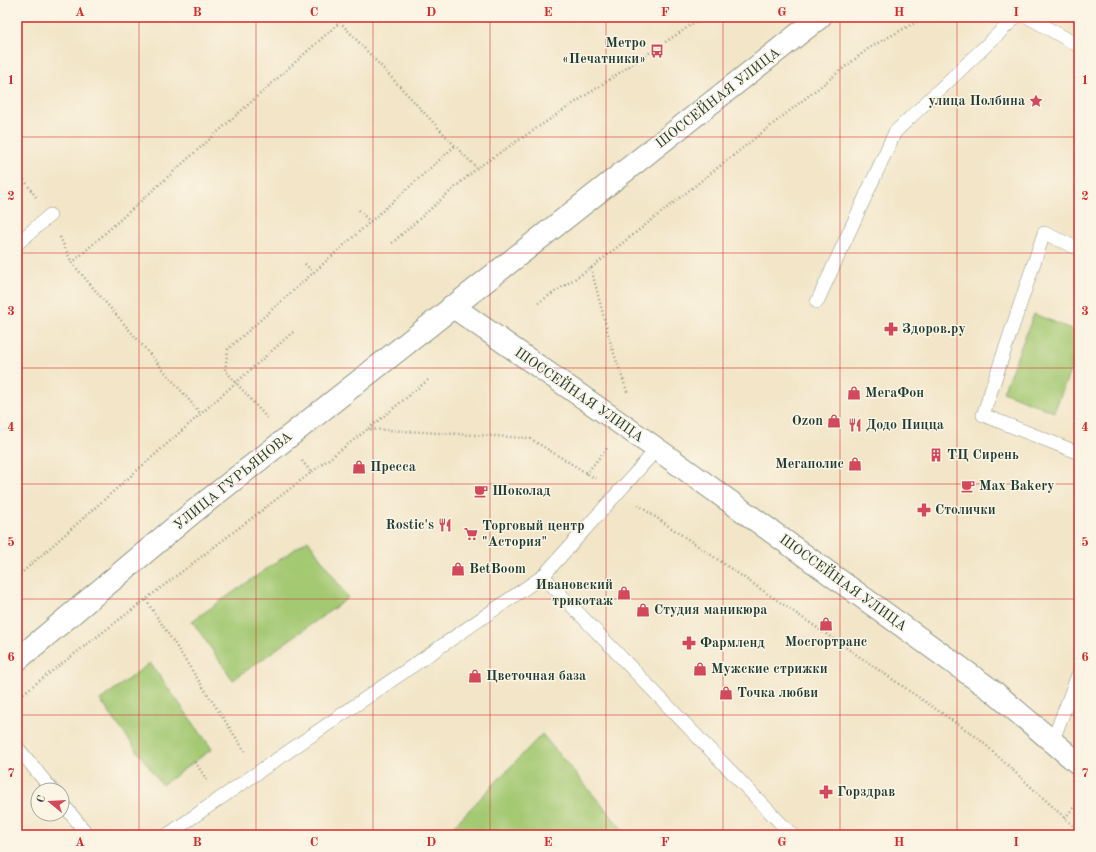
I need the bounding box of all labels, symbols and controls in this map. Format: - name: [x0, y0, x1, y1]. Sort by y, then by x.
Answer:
- text: A: [75, 6, 85, 19]
- text: B: [192, 6, 202, 19]
- text: C: [310, 6, 318, 19]
- text: D: [426, 6, 436, 19]
- text: E: [544, 6, 553, 19]
- text: F: [661, 6, 670, 19]
- text: G: [777, 6, 787, 19]
- text: H: [894, 6, 905, 19]
- text: I: [1013, 6, 1019, 19]
- place label: Метро «Печатники»: [562, 36, 646, 66]
- street label: ШОССЕЙНАЯ УЛИЦА: [651, 42, 783, 151]
- bus stop icon: Метро «Печатники»: [649, 43, 665, 59]
- text: 1: [7, 74, 15, 87]
- text: 1: [1081, 74, 1089, 87]
- place icon: улица Полбина: [1028, 93, 1044, 109]
- place label: улица Полбина: [928, 94, 1025, 108]
- text: 2: [7, 190, 15, 203]
- text: 2: [1081, 190, 1089, 203]
- text: 3: [7, 305, 15, 318]
- text: 3: [1081, 305, 1089, 318]
- pharmacy icon: Здоров.ру: [883, 321, 899, 337]
- place label: Здоров.ру: [902, 322, 966, 336]
- street label: ШОССЕЙНАЯ УЛИЦА: [512, 342, 649, 445]
- shop icon: МегаФон: [846, 385, 862, 401]
- place label: МегаФон: [865, 386, 924, 400]
- shop icon: Ozon: [826, 413, 842, 429]
- place label: Ozon: [792, 414, 823, 428]
- restaurant icon: Додо Пицца: [847, 417, 863, 433]
- place label: Додо Пицца: [866, 418, 944, 432]
- text: 4: [7, 421, 15, 434]
- text: 4: [1081, 421, 1089, 434]
- street label: УЛИЦА ГУРЬЯНОВА: [171, 429, 295, 533]
- building icon: ТЦ Сирень: [928, 447, 944, 463]
- place label: ТЦ Сирень: [947, 448, 1019, 462]
- shop icon: Мегаполис: [847, 456, 863, 472]
- place label: Мегаполис: [775, 457, 844, 471]
- shop icon: Пресса: [351, 459, 367, 475]
- place label: Пресса: [370, 460, 416, 474]
- cafe icon: Max Bakery: [960, 478, 976, 494]
- place label: Max Bakery: [979, 479, 1055, 493]
- cafe icon: Шоколад: [473, 483, 489, 499]
- place label: Шоколад: [492, 484, 551, 498]
- pharmacy icon: Столички: [916, 502, 932, 518]
- place label: Столички: [935, 503, 996, 517]
- restaurant icon: Rostic's: [437, 517, 453, 533]
- place label: Rostic's: [386, 518, 434, 532]
- place label: Торговый центр "Астория": [482, 519, 585, 549]
- supermarket icon: Торговый центр "Астория": [463, 526, 479, 542]
- street label: ШОССЕЙНАЯ УЛИЦА: [777, 529, 912, 634]
- text: 5: [7, 536, 15, 549]
- text: 5: [1081, 536, 1089, 549]
- shop icon: BetBoom: [450, 561, 466, 577]
- place label: BetBoom: [469, 562, 526, 576]
- place label: Ивановский трикотаж: [535, 578, 613, 608]
- shop icon: Ивановский трикотаж: [616, 585, 632, 601]
- shop icon: Студия маникюра: [635, 602, 651, 618]
- place label: Студия маникюра: [654, 603, 767, 617]
- shop icon: Мосгортранс: [818, 616, 834, 632]
- pharmacy icon: Фармленд: [681, 635, 697, 651]
- place label: Мосгортранс: [785, 635, 867, 649]
- place label: Фармленд: [700, 636, 765, 650]
- text: 6: [7, 651, 15, 664]
- text: 6: [1081, 651, 1089, 664]
- shop icon: Мужские стрижки: [692, 661, 708, 677]
- place label: Мужские стрижки: [711, 662, 828, 676]
- shop icon: Цветочная база: [467, 668, 483, 684]
- place label: Цветочная база: [486, 669, 586, 683]
- shop icon: Точка любви: [718, 685, 734, 701]
- place label: Точка любви: [737, 686, 818, 700]
- text: 7: [7, 767, 15, 780]
- text: 7: [1081, 767, 1089, 780]
- north arrow: [30, 782, 70, 822]
- pharmacy icon: Горздрав: [818, 784, 834, 800]
- place label: Горздрав: [837, 785, 895, 799]
- text: С: [36, 794, 48, 805]
- text: A: [75, 836, 85, 849]
- text: B: [192, 836, 202, 849]
- text: C: [310, 836, 318, 849]
- text: D: [426, 836, 436, 849]
- text: E: [544, 836, 553, 849]
- text: F: [661, 836, 670, 849]
- text: G: [777, 836, 787, 849]
- text: H: [894, 836, 905, 849]
- text: I: [1013, 836, 1019, 849]

